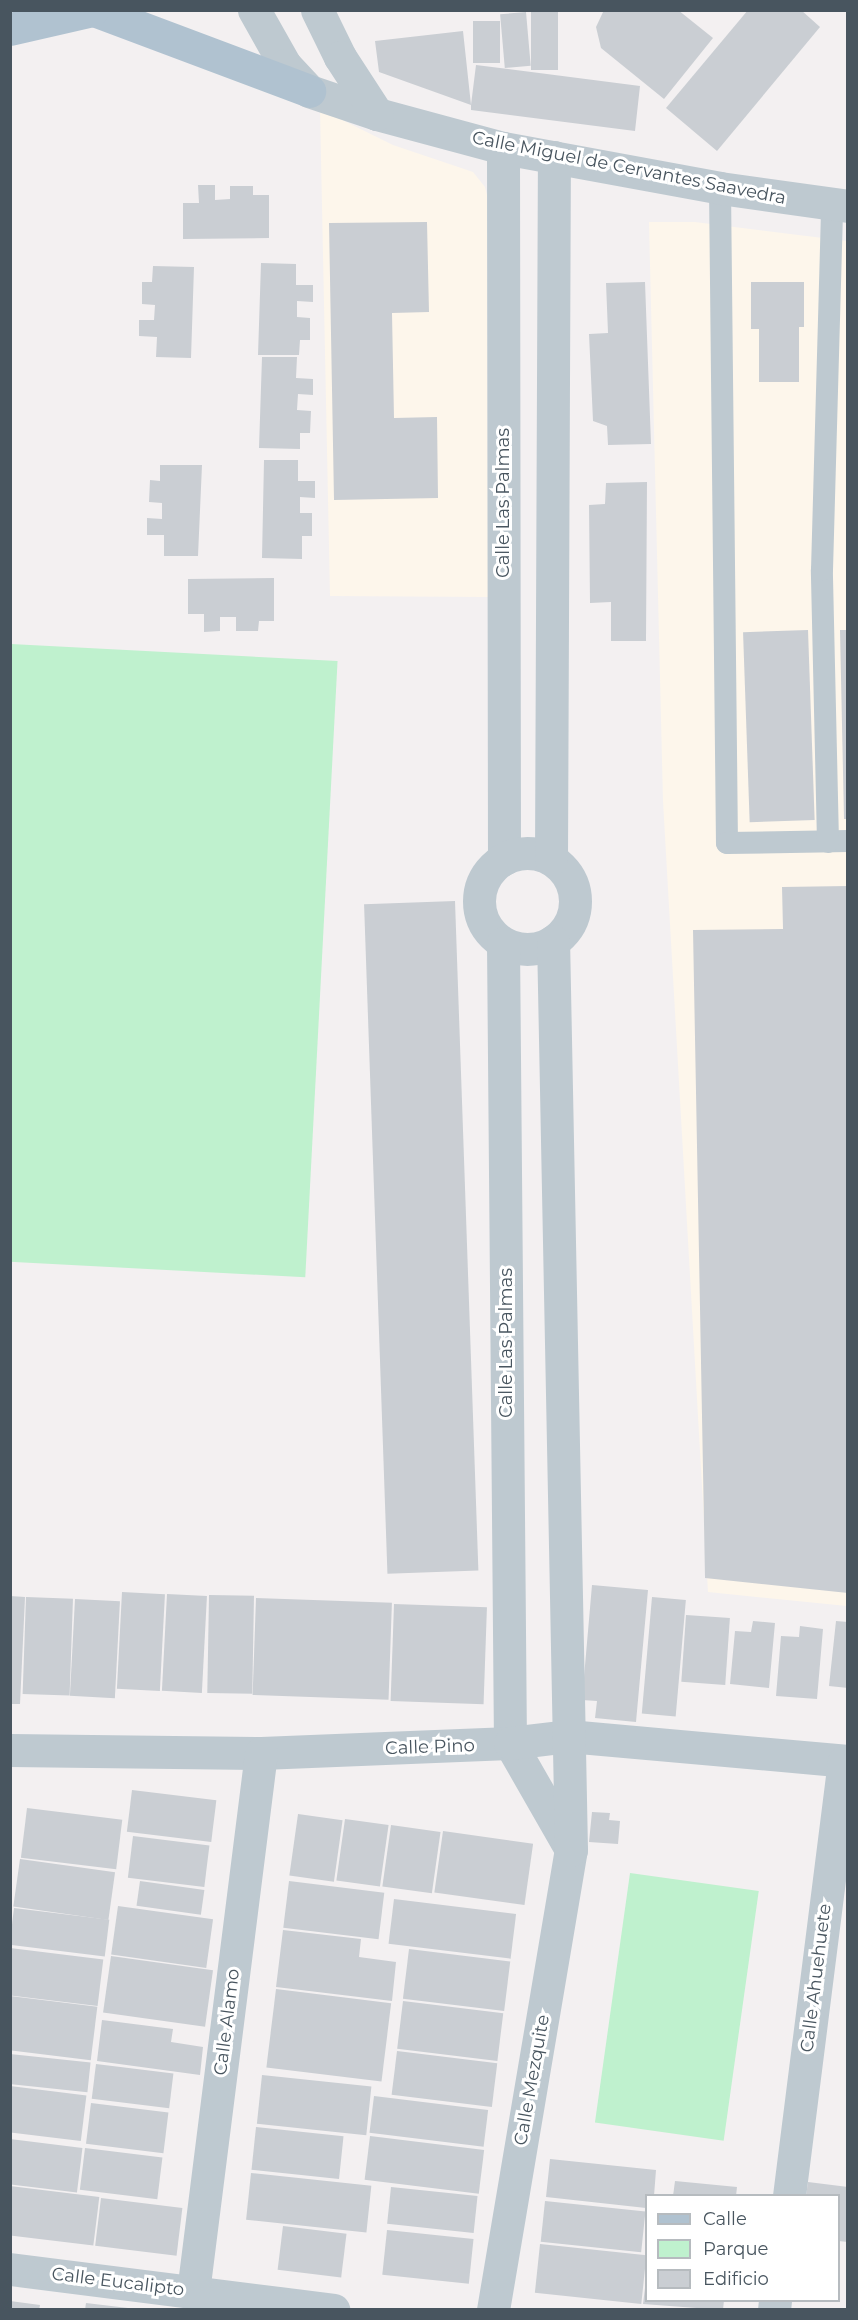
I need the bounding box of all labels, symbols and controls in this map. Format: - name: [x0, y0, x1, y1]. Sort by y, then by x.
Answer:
- street label: Calle Miguel de Cervantes Saavedra: [470, 127, 788, 209]
- street label: Calle Las Palmas: [492, 428, 514, 578]
- street label: Calle Las Palmas: [495, 1268, 517, 1418]
- street label: Calle Pino: [385, 1735, 475, 1759]
- street label: Calle Ahuehuete: [796, 1902, 836, 2054]
- street label: Calle Alamo: [210, 1967, 244, 2077]
- street label: Calle Mezquite: [510, 2013, 554, 2147]
- legend: [645, 2194, 840, 2302]
- text: Calle: [703, 2208, 747, 2230]
- text: Parque: [703, 2238, 768, 2260]
- street label: Calle Eucalipto: [50, 2263, 186, 2301]
- text: Edificio: [703, 2268, 769, 2290]

